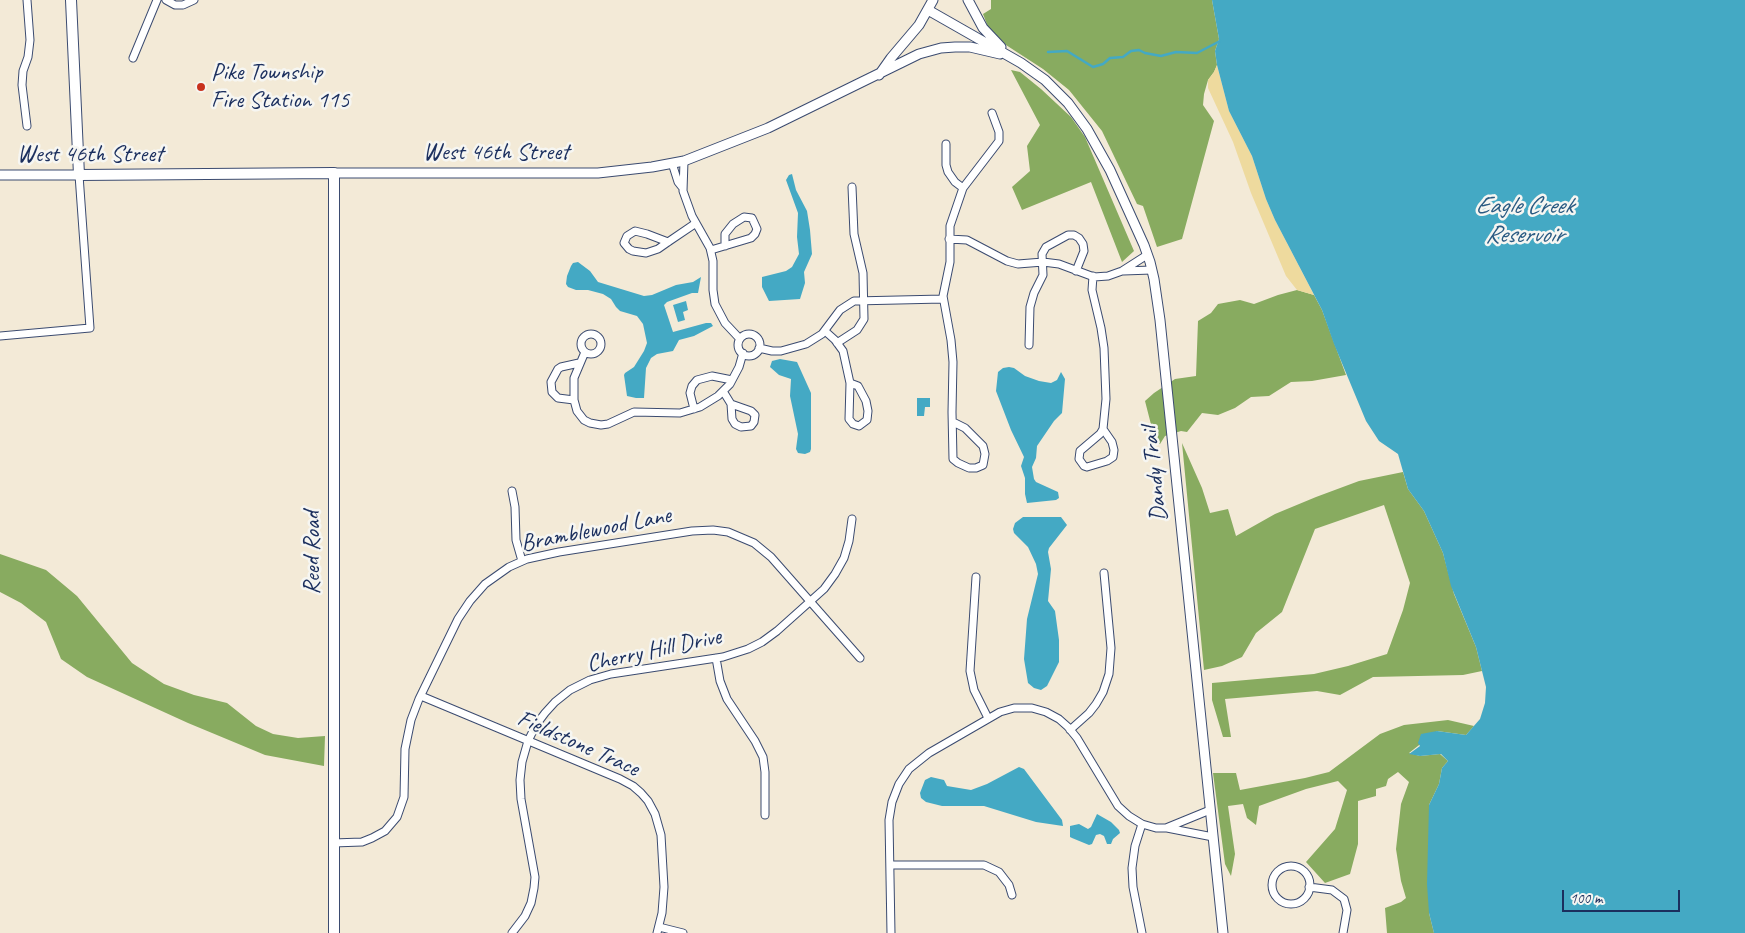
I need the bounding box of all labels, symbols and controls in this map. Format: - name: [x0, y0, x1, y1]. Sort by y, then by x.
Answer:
- place label: Pike Township Fire Station 115: [211, 59, 349, 115]
- marker: Pike Township Fire Station 115: [195, 81, 207, 93]
- street label: West 46th Street: [423, 139, 569, 167]
- street label: West 46th Street: [17, 141, 163, 169]
- water label: Eagle Creek Reservoir: [1475, 191, 1573, 250]
- street label: Dandy Trail: [1136, 425, 1174, 523]
- street label: Bramblewood Lane: [518, 501, 674, 559]
- street label: Reed Road: [299, 511, 327, 595]
- street label: Cherry Hill Drive: [584, 623, 724, 679]
- street label: Fieldstone Trace: [513, 704, 643, 784]
- scale bar: [1565, 880, 1682, 912]
- text: 100 m: [1570, 889, 1602, 908]

